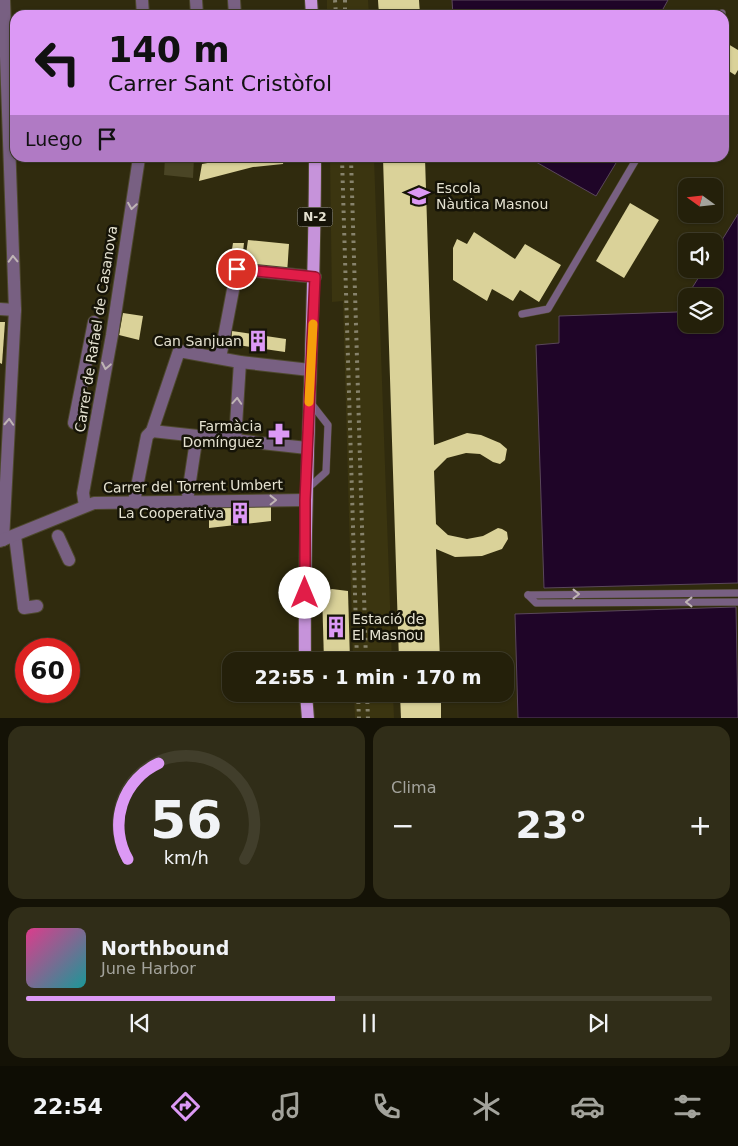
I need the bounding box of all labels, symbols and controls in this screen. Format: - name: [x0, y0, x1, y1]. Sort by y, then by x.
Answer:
- icon: left: [25, 30, 90, 95]
- text: 140 m: [108, 30, 230, 70]
- text: Carrer Sant Cristòfol: [108, 71, 332, 96]
- icon: arrive: [93, 125, 121, 153]
- text: Luego: [25, 128, 83, 150]
- north arrow: [678, 178, 722, 222]
- map controls: [678, 178, 723, 333]
- place label: Escola Nàutica Masnou: [436, 180, 548, 212]
- school or university icon: Escola Nàutica Masnou: [406, 183, 432, 209]
- one-way arrow: [127, 201, 137, 210]
- road number: N-2: [298, 208, 332, 226]
- street label: Carrer de Rafael de Casanova: [72, 225, 120, 433]
- button: sound: [678, 233, 723, 278]
- pin: [216, 248, 258, 290]
- one-way arrow: [8, 255, 19, 263]
- icon: arrive: [223, 255, 251, 283]
- button: layers: [678, 288, 723, 333]
- building icon: Can Sanjuan: [245, 328, 271, 354]
- place label: Can Sanjuan: [154, 333, 242, 349]
- one-way arrow: [102, 362, 112, 371]
- one-way arrow: [232, 397, 243, 405]
- one-way arrow: [4, 417, 15, 425]
- place label: Farmàcia Domínguez: [183, 418, 262, 450]
- pharmacy icon: Farmàcia Domínguez: [266, 421, 292, 447]
- street label: Carrer del Torrent Umbert: [103, 476, 283, 496]
- one-way arrow: [270, 495, 277, 505]
- building icon: La Cooperativa: [227, 500, 253, 526]
- place label: La Cooperativa: [118, 505, 224, 521]
- position arrow: [278, 566, 330, 618]
- one-way arrow: [573, 589, 581, 599]
- one-way arrow: [685, 597, 693, 607]
- place label: Estació de El Masnou: [352, 611, 424, 643]
- building icon: Estació de El Masnou: [323, 614, 349, 640]
- speed limit sign: 60: [15, 638, 80, 703]
- text: 22:55 · 1 min · 170 m: [254, 666, 482, 688]
- text: Clima: [391, 778, 436, 797]
- text: 56: [150, 790, 223, 850]
- text: 23°: [516, 803, 587, 847]
- text: −: [391, 809, 414, 842]
- text: +: [689, 809, 712, 842]
- text: km/h: [164, 847, 209, 868]
- text: Northbound: [101, 937, 229, 959]
- text: June Harbor: [101, 959, 196, 978]
- icon: previous: [126, 1009, 154, 1037]
- icon: pause: [355, 1009, 383, 1037]
- icon: next: [584, 1009, 612, 1037]
- icon: directions: [168, 1089, 203, 1124]
- icon: music: [269, 1089, 304, 1124]
- icon: phone: [369, 1089, 404, 1124]
- icon: climate: [469, 1089, 504, 1124]
- icon: car: [570, 1089, 605, 1124]
- icon: filters: [670, 1089, 705, 1124]
- text: 22:54: [33, 1094, 103, 1119]

